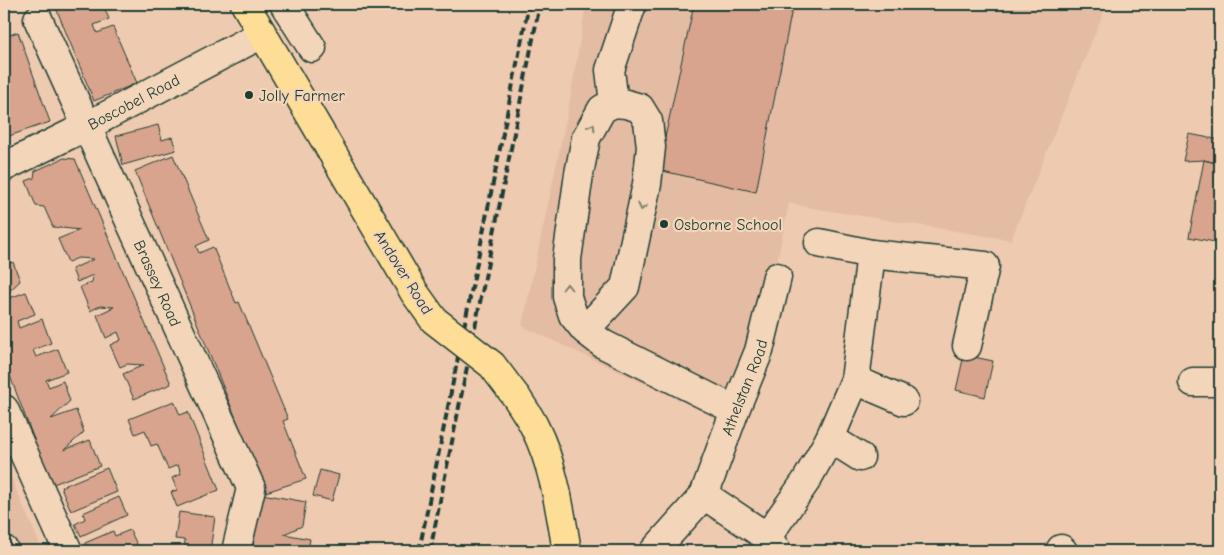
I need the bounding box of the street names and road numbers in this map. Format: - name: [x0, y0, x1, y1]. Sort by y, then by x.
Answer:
- street label: Boscobel Road: [85, 71, 183, 134]
- street label: Andover Road: [370, 227, 436, 318]
- street label: Brassey Road: [130, 238, 184, 329]
- street label: Athelstan Road: [718, 338, 771, 438]

